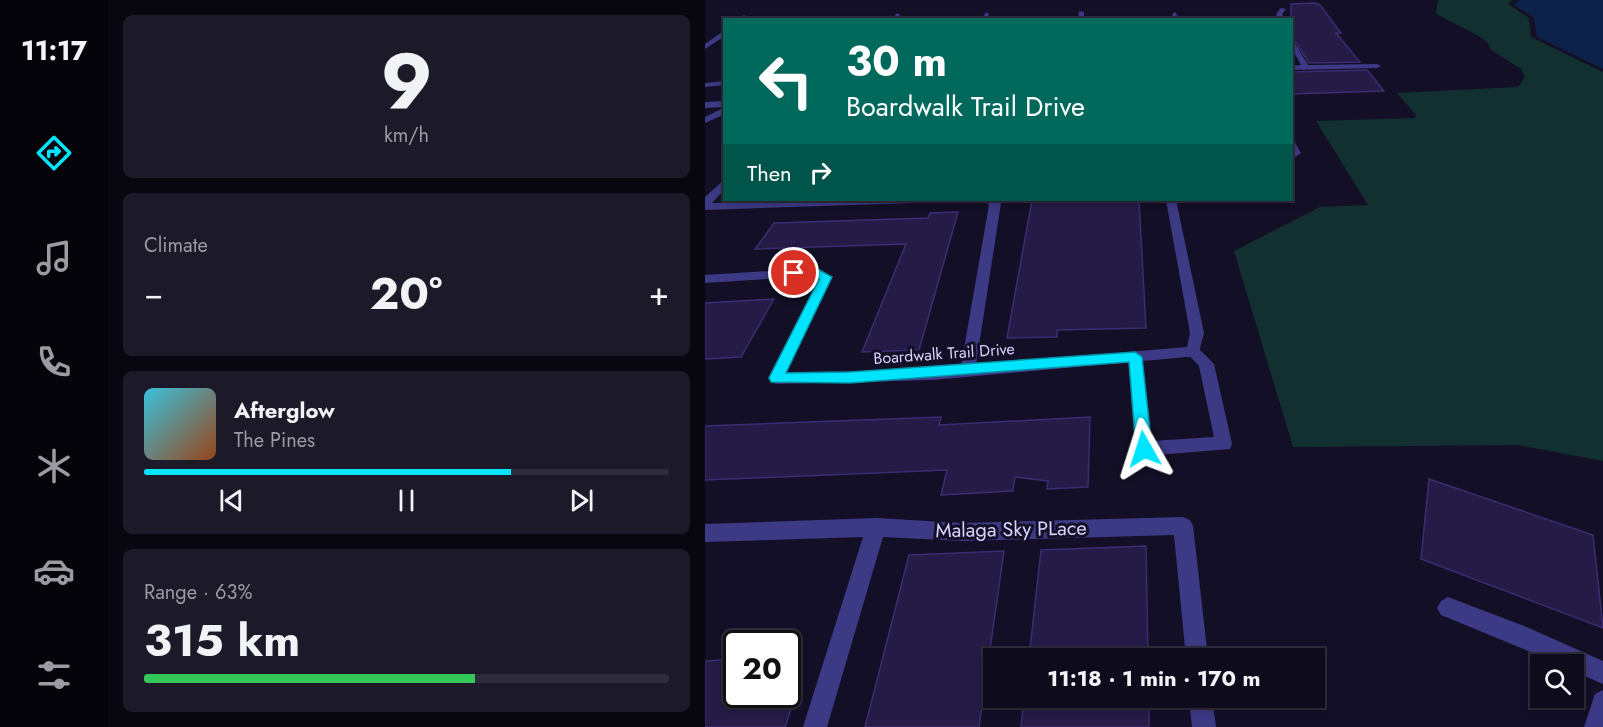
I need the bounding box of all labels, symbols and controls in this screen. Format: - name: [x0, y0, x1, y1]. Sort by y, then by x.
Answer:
- text: 9: [380, 26, 433, 138]
- text: 11:17: [21, 31, 87, 70]
- text: 30 m: [846, 31, 947, 92]
- icon: left: [747, 42, 825, 120]
- text: Boardwalk Trail Drive: [846, 87, 1085, 126]
- text: km/h: [384, 121, 429, 150]
- icon: directions: [33, 132, 75, 174]
- icon: right: [804, 156, 837, 189]
- text: Then: [747, 157, 792, 189]
- text: Climate: [144, 231, 208, 260]
- icon: music: [33, 237, 75, 279]
- pin: [768, 247, 819, 298]
- icon: arrive: [777, 256, 810, 289]
- text: 20°: [370, 261, 442, 326]
- text: −: [144, 270, 163, 317]
- text: +: [649, 270, 669, 317]
- street label: Boardwalk Trail Drive: [873, 337, 1015, 370]
- icon: phone: [33, 341, 75, 383]
- text: Afterglow: [234, 394, 335, 426]
- position arrow: [1112, 417, 1176, 481]
- text: The Pines: [234, 426, 315, 455]
- icon: climate: [33, 445, 75, 487]
- icon: previous: [215, 484, 248, 517]
- icon: pause: [390, 484, 423, 517]
- icon: next: [565, 484, 598, 517]
- street label: Malaga Sky PLace: [935, 514, 1087, 545]
- icon: car: [33, 550, 75, 592]
- text: Range · 63%: [144, 578, 252, 607]
- text: 315 km: [144, 608, 300, 673]
- speed limit sign: 20: [723, 630, 801, 708]
- icon: filters: [33, 654, 75, 696]
- map controls: [1530, 654, 1584, 708]
- button: search: [1530, 654, 1584, 708]
- text: 11:18 · 1 min · 170 m: [1047, 662, 1261, 694]

